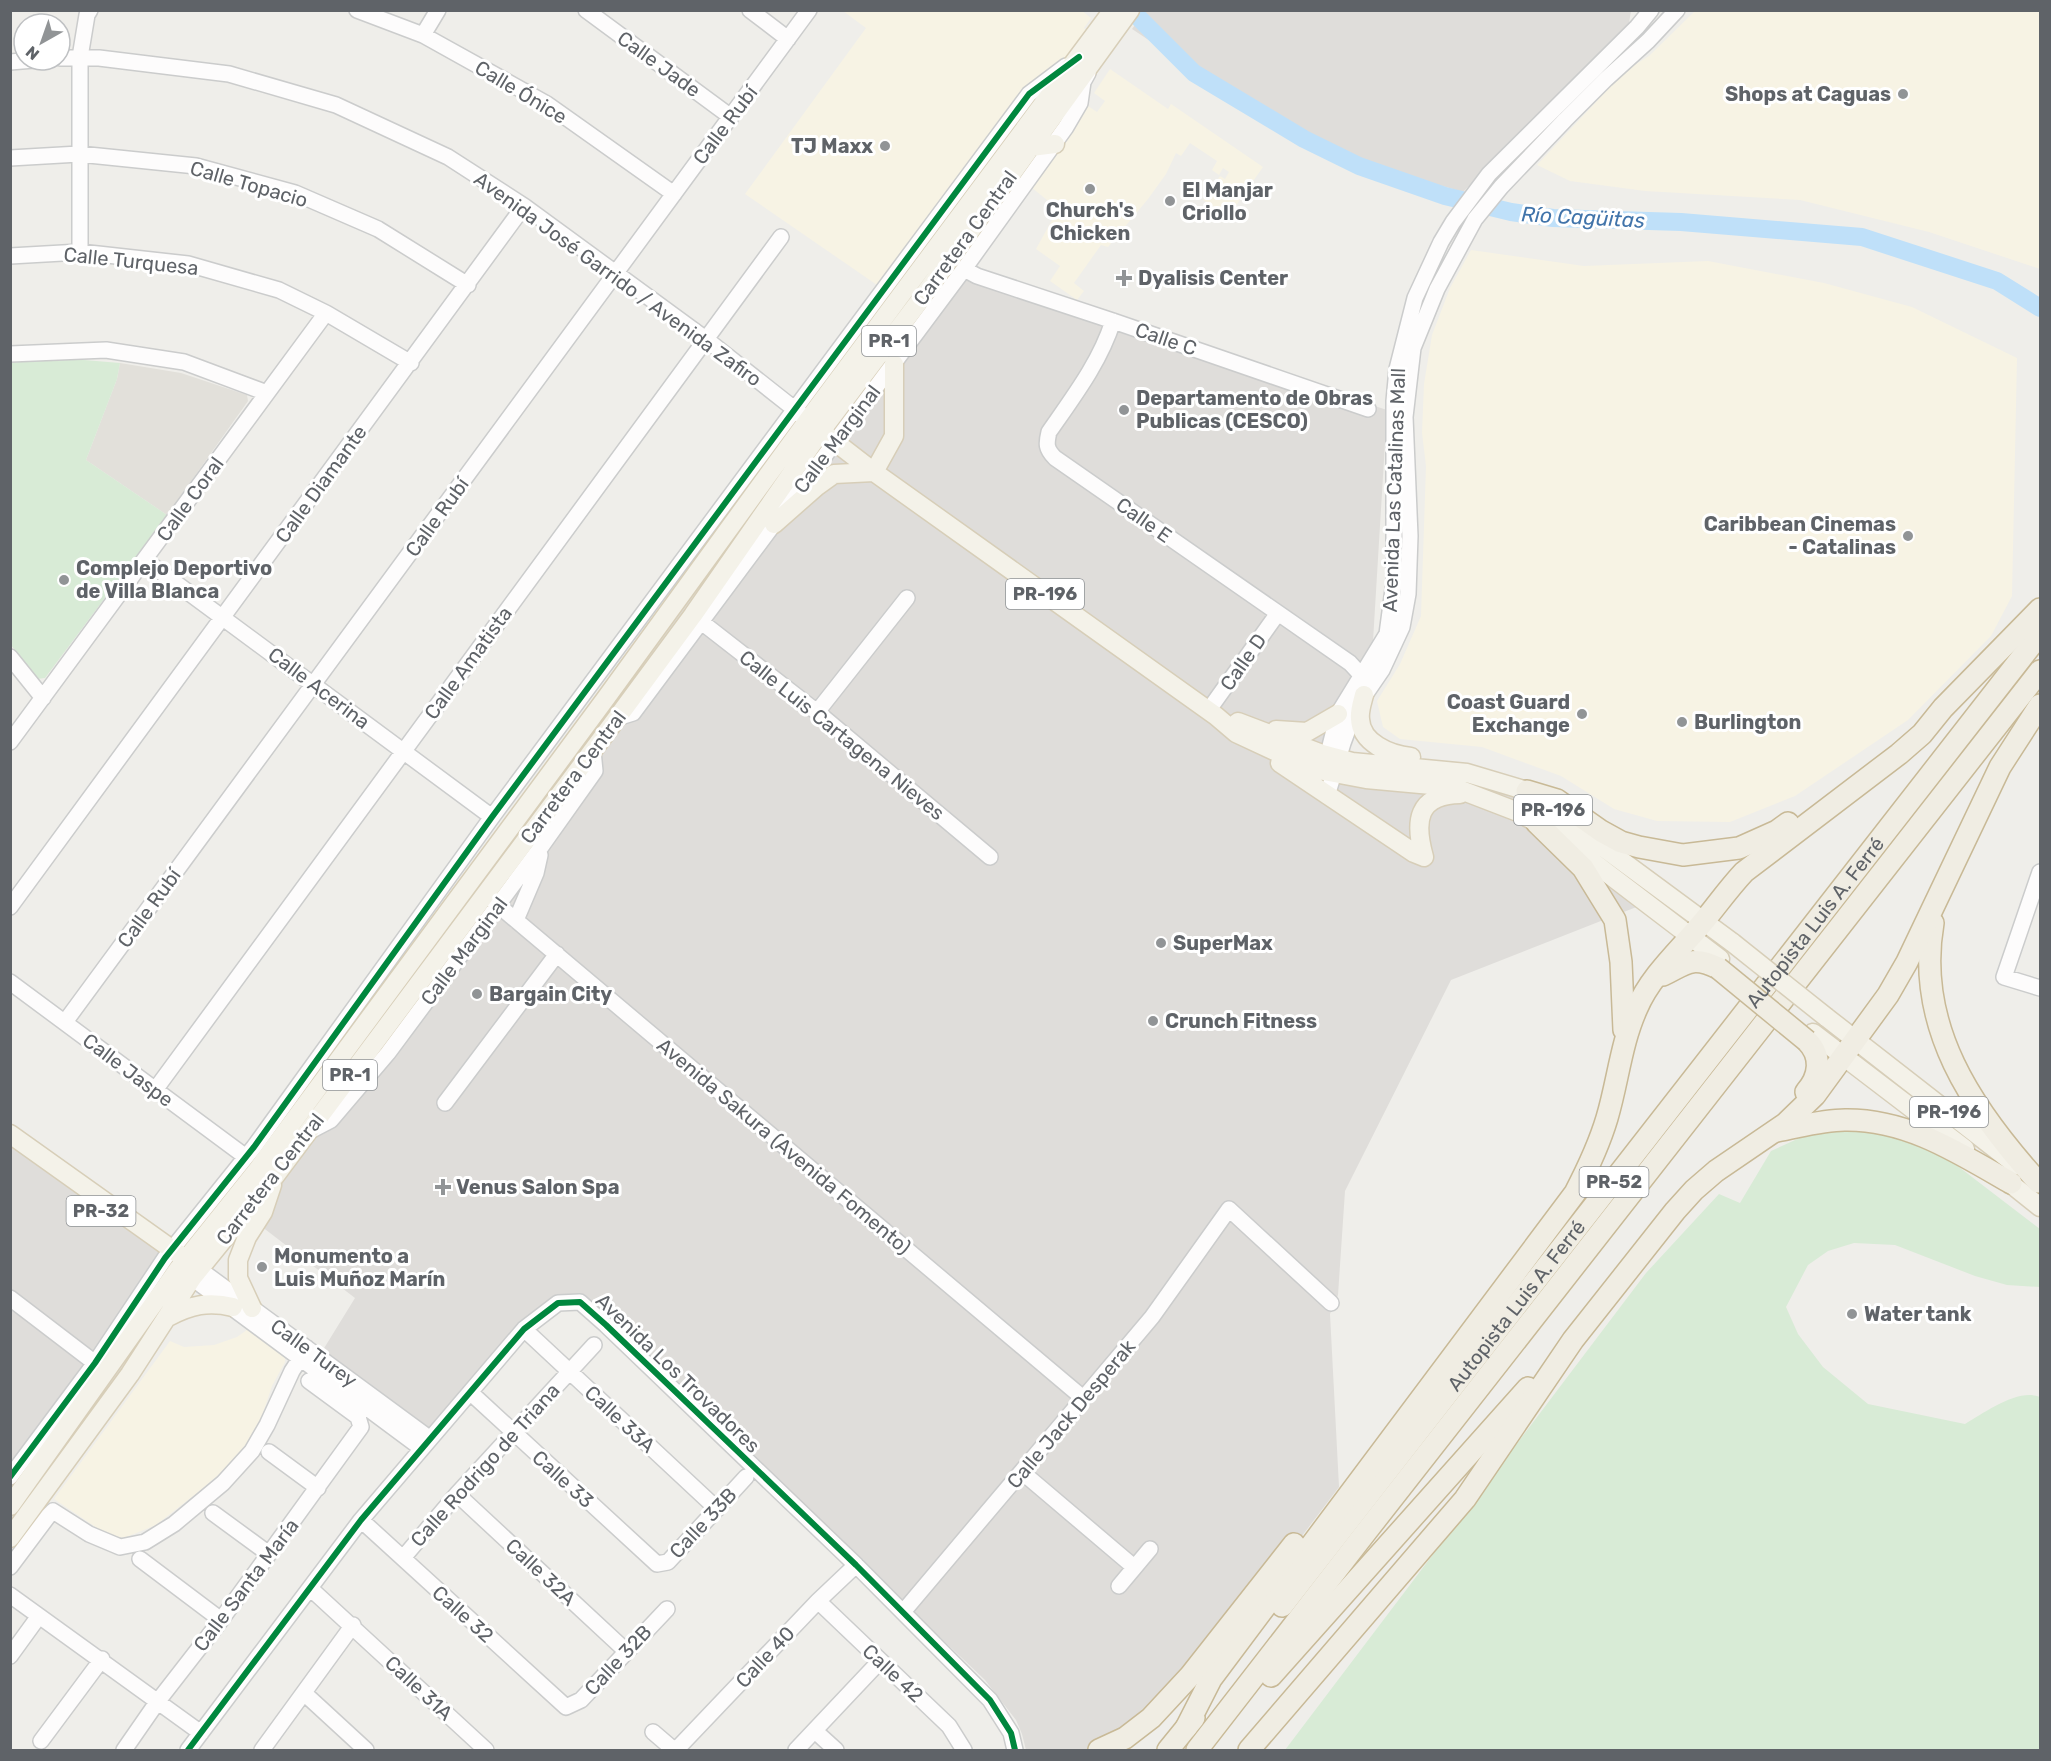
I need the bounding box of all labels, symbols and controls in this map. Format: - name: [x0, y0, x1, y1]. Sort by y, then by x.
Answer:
- north arrow: [12, 12, 72, 72]
- street label: Calle Jade: [613, 26, 705, 102]
- text: N: [22, 42, 43, 64]
- street label: Calle Ónice: [471, 55, 571, 129]
- street label: Calle Rubí: [688, 80, 763, 169]
- place label: Shops at Caguas: [1725, 82, 1891, 106]
- marker: Shops at Caguas: [1896, 87, 1910, 101]
- place label: TJ Maxx: [791, 134, 873, 158]
- marker: TJ Maxx: [878, 139, 892, 153]
- street label: Calle Topacio: [187, 156, 311, 212]
- street label: Carretera Central: [908, 166, 1022, 310]
- street label: Avenida José Garrido / Avenida Zafiro: [470, 167, 766, 391]
- place label: El Manjar Criollo: [1182, 178, 1273, 225]
- marker: Church's Chicken: [1083, 182, 1097, 196]
- marker: El Manjar Criollo: [1163, 194, 1177, 208]
- place label: Church's Chicken: [1046, 198, 1134, 245]
- water label: Río Cagüitas: [1521, 201, 1646, 233]
- street label: Calle Turquesa: [62, 242, 200, 280]
- place label: Dyalisis Center: [1138, 266, 1288, 290]
- marker: Dyalisis Center: [1115, 269, 1133, 287]
- street label: Calle C: [1132, 317, 1200, 361]
- road number: PR-1: [862, 326, 916, 356]
- street label: Avenida Las Catalinas Mall: [1378, 367, 1410, 613]
- street label: Calle Marginal: [789, 380, 885, 498]
- place label: Departamento de Obras Publicas (CESCO): [1136, 386, 1373, 433]
- marker: Departamento de Obras Publicas (CESCO): [1117, 403, 1131, 417]
- street label: Calle Diamante: [270, 420, 372, 548]
- street label: Calle Coral: [151, 452, 229, 546]
- street label: Calle Rubí: [400, 472, 474, 561]
- street label: Calle E: [1112, 492, 1176, 548]
- place label: Caribbean Cinemas - Catalinas: [1704, 512, 1896, 559]
- marker: Caribbean Cinemas - Catalinas: [1901, 529, 1915, 543]
- place label: Complejo Deportivo de Villa Blanca: [76, 556, 272, 603]
- marker: Complejo Deportivo de Villa Blanca: [57, 573, 71, 587]
- road number: PR-196: [1006, 579, 1084, 609]
- street label: Calle Amatista: [419, 602, 517, 724]
- street label: Calle D: [1215, 629, 1271, 695]
- street label: Calle Acerina: [264, 642, 374, 734]
- street label: Calle Luis Cartagena Nieves: [735, 645, 949, 825]
- place label: Coast Guard Exchange: [1447, 690, 1570, 737]
- street label: Carretera Central: [515, 706, 631, 848]
- marker: Coast Guard Exchange: [1575, 707, 1589, 721]
- place label: Burlington: [1694, 710, 1801, 734]
- marker: Burlington: [1675, 715, 1689, 729]
- road number: PR-196: [1514, 795, 1592, 825]
- street label: Autopista Luis A. Ferré: [1741, 832, 1889, 1013]
- street label: Calle Rubí: [112, 863, 186, 952]
- street label: Calle Marginal: [416, 892, 512, 1010]
- place label: SuperMax: [1173, 931, 1273, 955]
- marker: SuperMax: [1154, 936, 1168, 950]
- place label: Bargain City: [489, 982, 612, 1006]
- marker: Bargain City: [470, 987, 484, 1001]
- place label: Crunch Fitness: [1165, 1009, 1317, 1033]
- marker: Crunch Fitness: [1146, 1014, 1160, 1028]
- street label: Calle Jaspe: [78, 1028, 178, 1112]
- street label: Avenida Sakura (Avenida Fomento): [652, 1033, 916, 1259]
- road number: PR-1: [323, 1060, 377, 1090]
- road number: PR-196: [1910, 1097, 1988, 1127]
- street label: Carretera Central: [211, 1108, 329, 1250]
- road number: PR-52: [1580, 1167, 1648, 1197]
- place label: Venus Salon Spa: [456, 1175, 619, 1199]
- marker: Venus Salon Spa: [434, 1178, 452, 1196]
- road number: PR-32: [66, 1196, 136, 1226]
- street label: Autopista Luis A. Ferré: [1442, 1215, 1590, 1396]
- place label: Monumento a Luis Muñoz Marín: [274, 1244, 445, 1291]
- marker: Monumento a Luis Muñoz Marín: [255, 1260, 269, 1274]
- street label: Avenida Los Trovadores: [591, 1288, 765, 1458]
- place label: Water tank: [1864, 1302, 1972, 1326]
- marker: Water tank: [1845, 1307, 1859, 1321]
- street label: Calle Turey: [266, 1314, 362, 1392]
- street label: Calle Jack Desperak: [1002, 1334, 1141, 1493]
- street label: Calle Rodrigo de Triana: [405, 1378, 565, 1552]
- street label: Calle 33A: [580, 1380, 660, 1458]
- street label: Calle 33: [527, 1445, 599, 1513]
- street label: Calle 33B: [664, 1483, 742, 1563]
- street label: Calle Santa María: [188, 1514, 304, 1656]
- street label: Calle 32A: [501, 1533, 581, 1611]
- street label: Calle 32: [427, 1580, 499, 1648]
- street label: Calle 32B: [579, 1620, 657, 1700]
- street label: Calle 40: [731, 1621, 799, 1693]
- street label: Calle 42: [858, 1639, 928, 1707]
- street label: Calle 31A: [380, 1651, 458, 1725]

